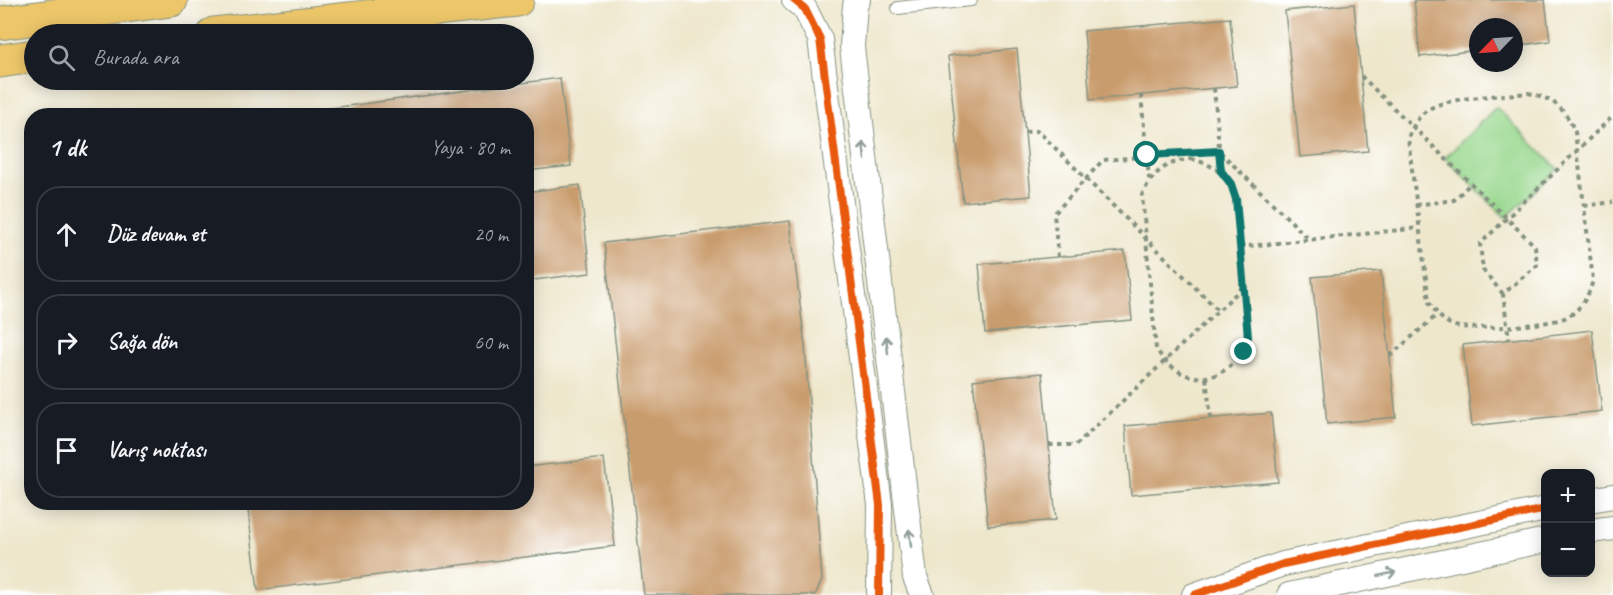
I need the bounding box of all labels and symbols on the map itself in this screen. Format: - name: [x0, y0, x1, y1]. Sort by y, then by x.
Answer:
- north arrow: [1469, 18, 1523, 72]
- one-way arrow: [858, 141, 869, 161]
- route start: [1133, 141, 1159, 167]
- one-way arrow: [881, 335, 892, 355]
- route end: [1230, 338, 1256, 364]
- one-way arrow: [904, 529, 915, 549]
- one-way arrow: [1377, 568, 1396, 579]

